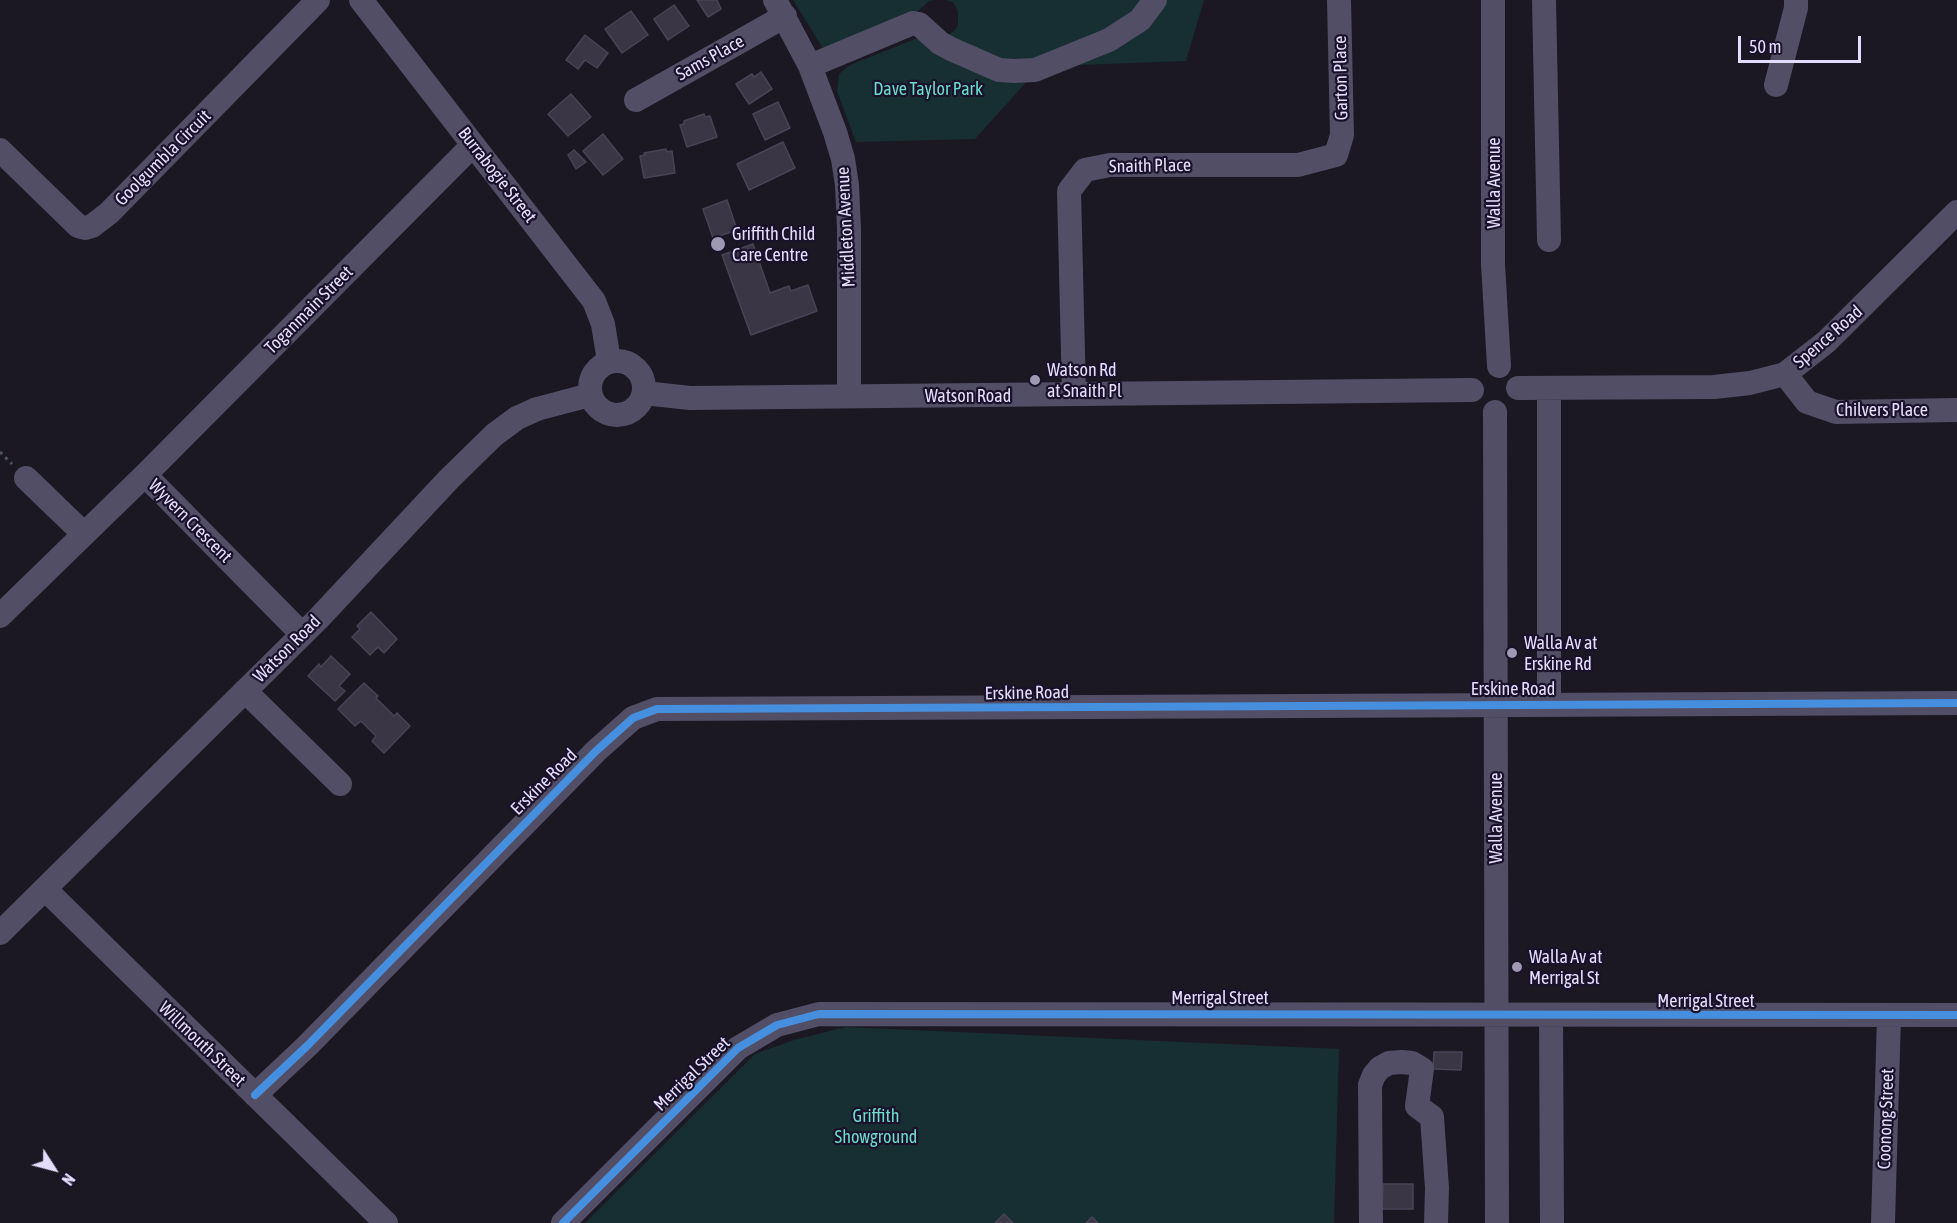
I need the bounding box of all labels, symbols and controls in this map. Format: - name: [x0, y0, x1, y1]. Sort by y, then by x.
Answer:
- scale bar: [1741, 24, 1864, 62]
- street label: Sams Place: [672, 30, 748, 86]
- street label: Garton Place: [1329, 36, 1353, 120]
- text: 50 m: [1749, 36, 1781, 57]
- park label: Dave Taylor Park: [873, 78, 983, 100]
- street label: Goolgumbla Circuit: [111, 106, 215, 210]
- street label: Burrabogie Street: [453, 123, 541, 227]
- street label: Walla Avenue: [1483, 137, 1505, 229]
- street label: Snaith Place: [1109, 154, 1191, 178]
- street label: Middleton Avenue: [832, 166, 860, 288]
- place label: Griffith Child Care Centre: [732, 223, 815, 266]
- marker: Griffith Child Care Centre: [709, 235, 727, 253]
- street label: Toganmain Street: [260, 261, 358, 359]
- street label: Spence Road: [1789, 301, 1867, 373]
- place label: Watson Rd at Snaith Pl: [1047, 359, 1122, 401]
- marker: Watson Rd at Snaith Pl: [1028, 373, 1042, 387]
- street label: Watson Road: [925, 385, 1011, 407]
- street label: Chilvers Place: [1836, 399, 1928, 421]
- street label: Wyvern Crescent: [144, 475, 236, 567]
- street label: Watson Road: [249, 611, 325, 687]
- place label: Walla Av at Erskine Rd: [1524, 632, 1598, 674]
- marker: Walla Av at Erskine Rd: [1505, 646, 1519, 660]
- street label: Erskine Road: [1471, 678, 1555, 700]
- street label: Erskine Road: [985, 681, 1069, 705]
- street label: Erskine Road: [506, 744, 582, 820]
- street label: Walla Avenue: [1485, 772, 1507, 864]
- place label: Walla Av at Merrigal St: [1529, 946, 1603, 988]
- marker: Walla Av at Merrigal St: [1510, 960, 1524, 974]
- street label: Merrigal Street: [1171, 987, 1269, 1009]
- street label: Merrigal Street: [1657, 990, 1755, 1012]
- street label: Willmouth Street: [154, 997, 250, 1091]
- street label: Merrigal Street: [649, 1032, 735, 1116]
- street label: Coonong Street: [1873, 1068, 1899, 1170]
- park label: Griffith Showground: [835, 1105, 917, 1148]
- north arrow: [24, 1139, 84, 1199]
- text: N: [59, 1170, 79, 1189]

